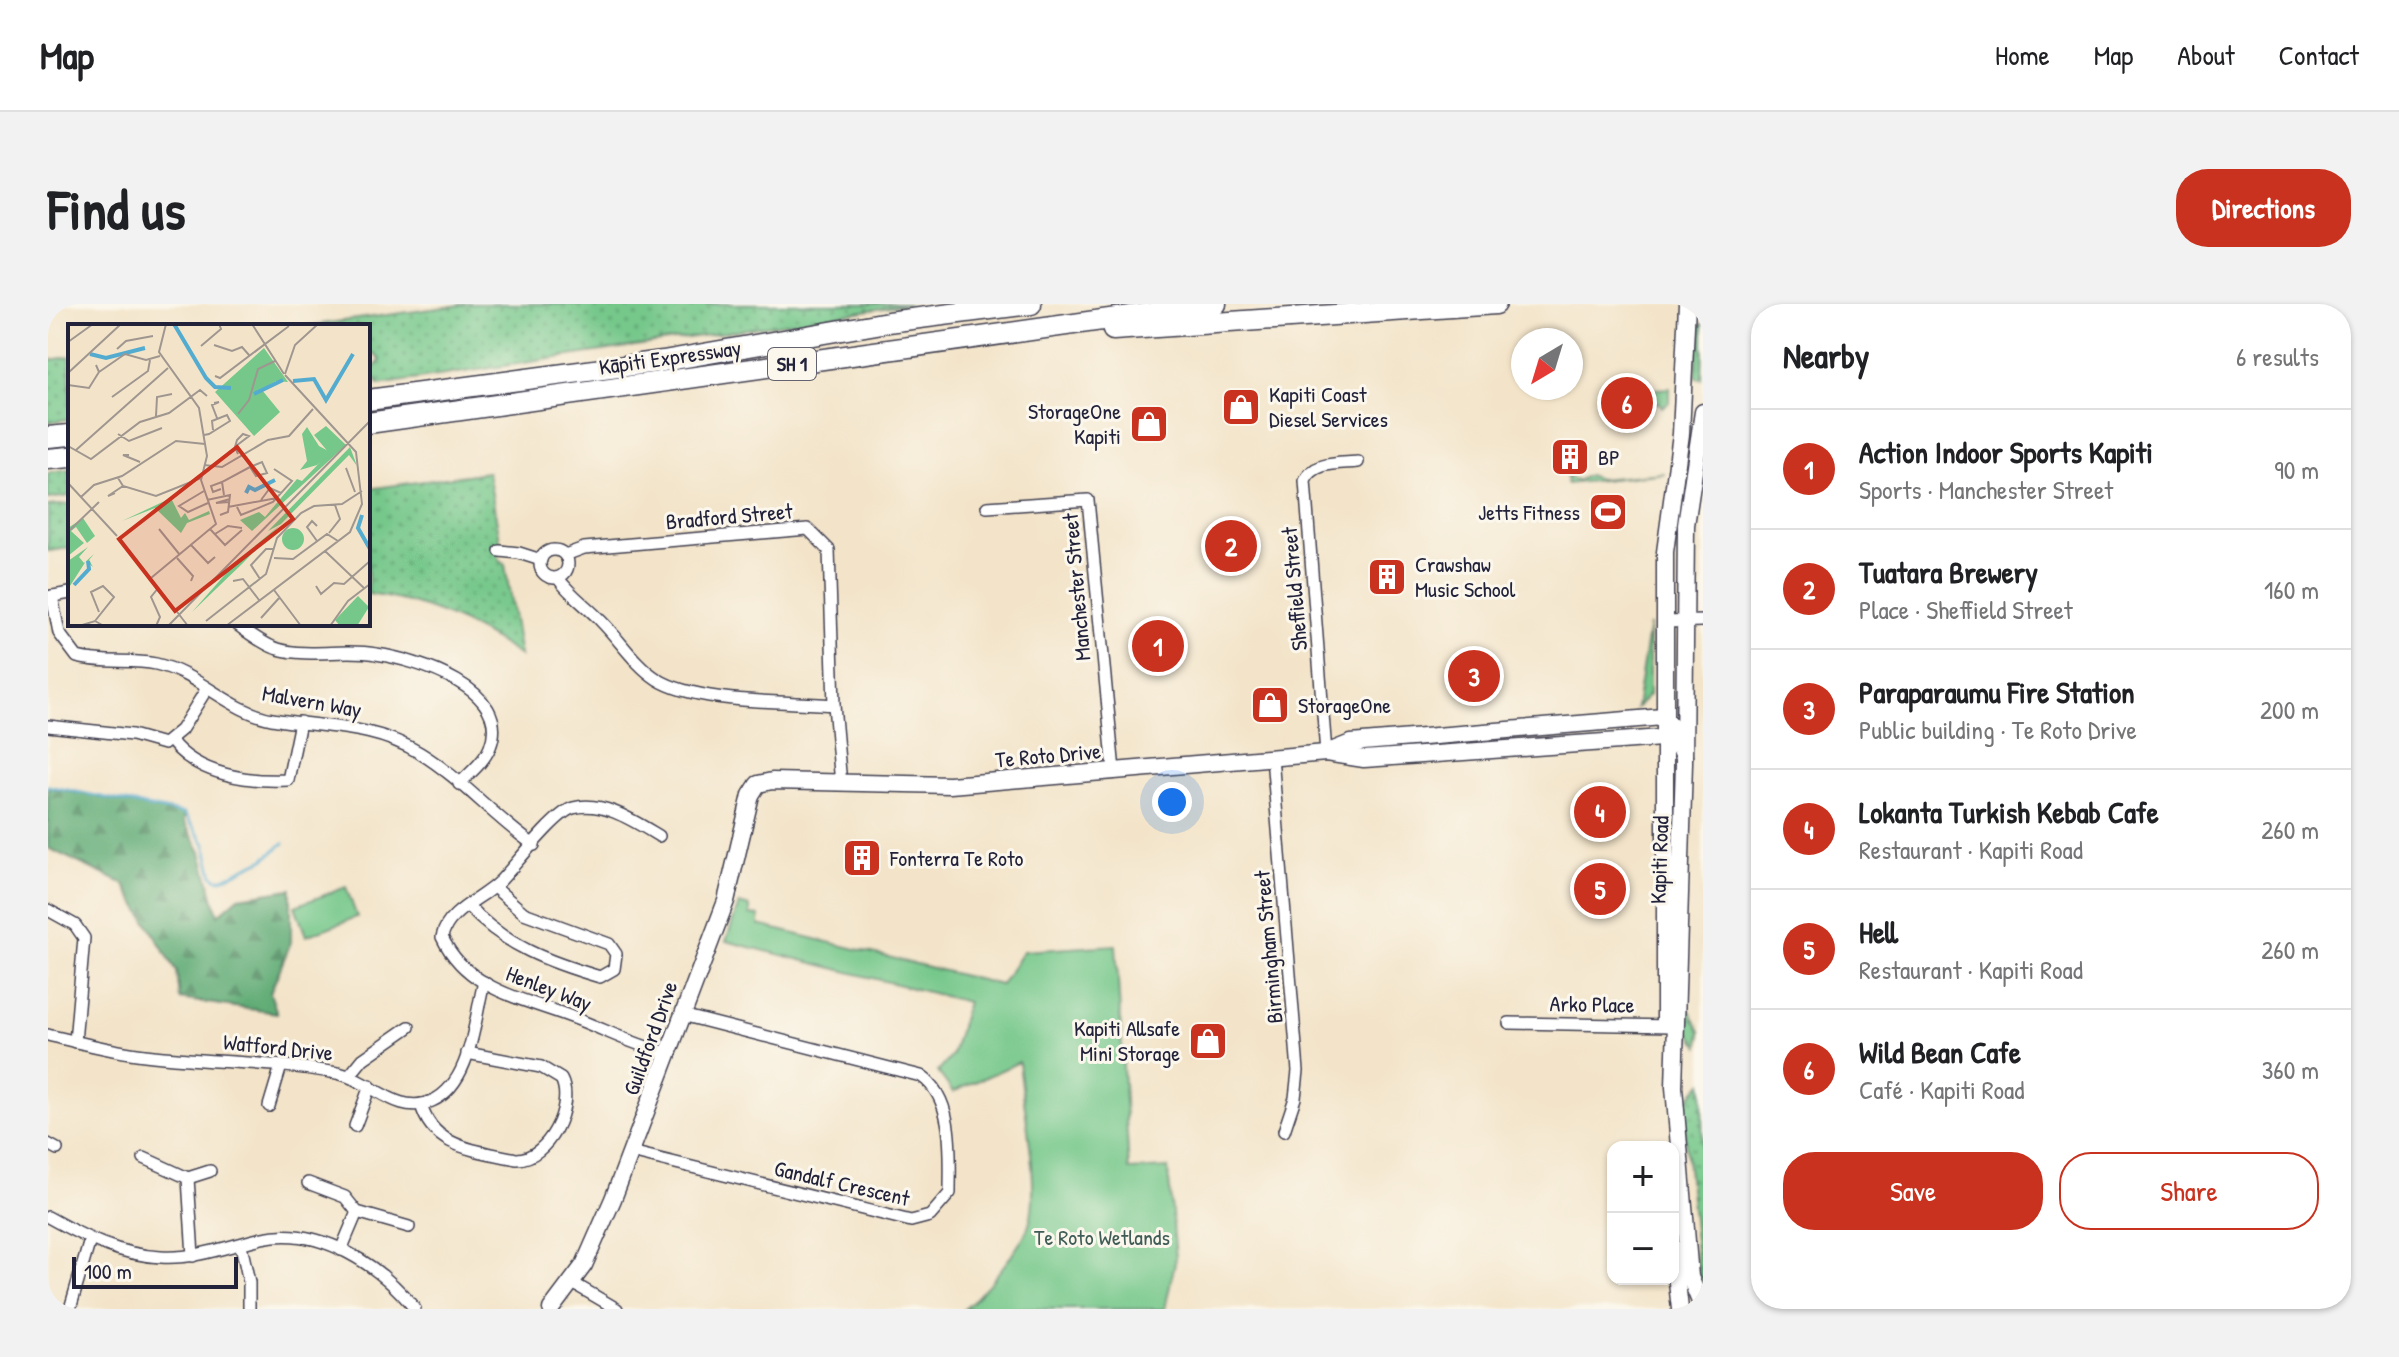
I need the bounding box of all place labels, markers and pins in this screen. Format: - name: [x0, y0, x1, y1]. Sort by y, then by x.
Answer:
- pin: 6: [1601, 373, 1653, 433]
- place label: Kapiti Coast Diesel Services: [1269, 379, 1388, 434]
- shop icon: Kapiti Coast Diesel Services: [1220, 386, 1262, 428]
- place label: StorageOne Kapiti: [1028, 396, 1121, 451]
- shop icon: StorageOne Kapiti: [1128, 403, 1170, 445]
- building icon: BP: [1549, 436, 1591, 478]
- place label: BP: [1598, 442, 1620, 472]
- sports icon: Jetts Fitness: [1587, 491, 1629, 533]
- place label: Jetts Fitness: [1478, 497, 1580, 527]
- pin: 2: [1205, 516, 1257, 576]
- place label: Crawshaw Music School: [1415, 549, 1515, 604]
- building icon: Crawshaw Music School: [1366, 556, 1408, 598]
- pin: 1: [1132, 616, 1184, 676]
- pin: 3: [1448, 646, 1500, 706]
- shop icon: StorageOne: [1249, 684, 1291, 726]
- place label: StorageOne: [1298, 690, 1391, 720]
- pin: 4: [1574, 782, 1626, 842]
- building icon: Fonterra Te Roto: [841, 837, 883, 879]
- place label: Fonterra Te Roto: [889, 843, 1024, 873]
- pin: 5: [1574, 859, 1626, 919]
- place label: Kapiti Allsafe Mini Storage: [1074, 1013, 1180, 1068]
- shop icon: Kapiti Allsafe Mini Storage: [1187, 1020, 1229, 1062]

